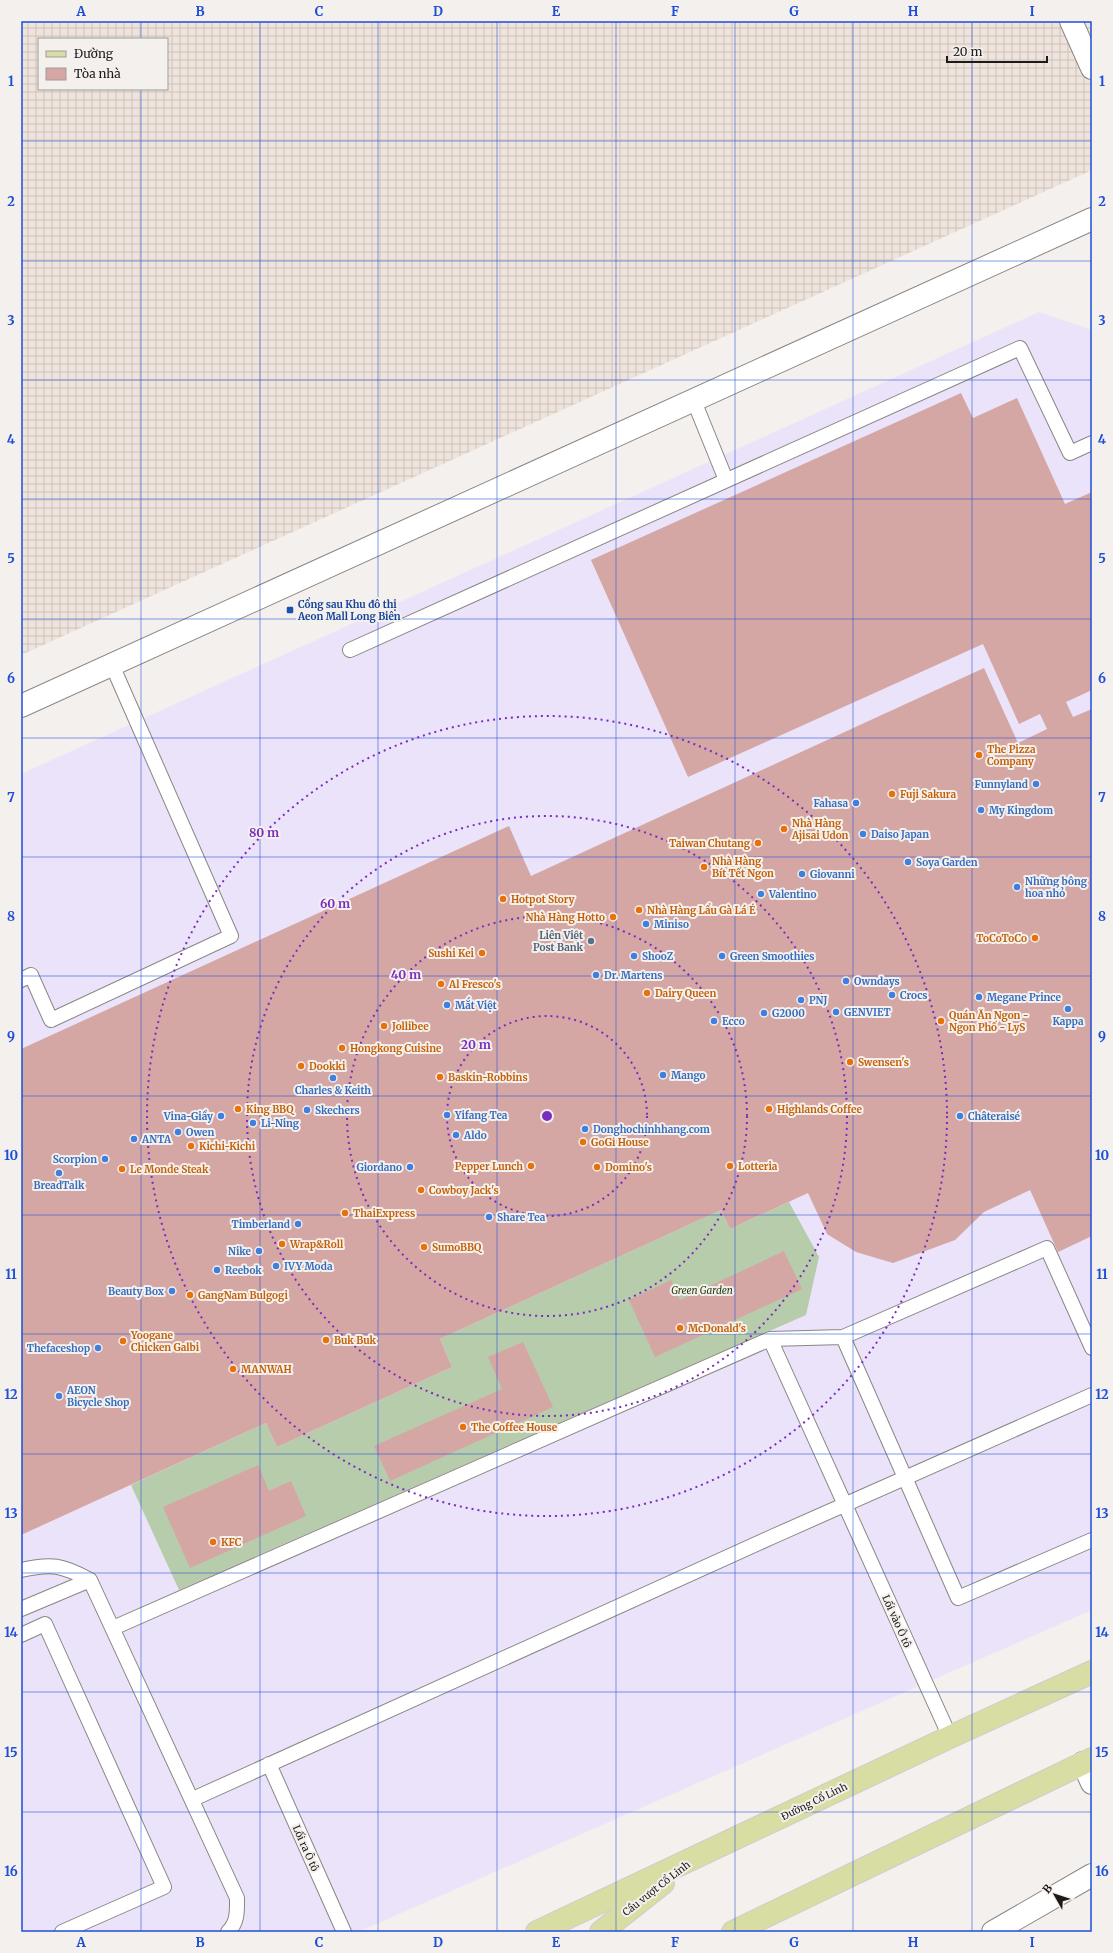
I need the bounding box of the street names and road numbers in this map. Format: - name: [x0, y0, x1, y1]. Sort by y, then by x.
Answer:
- street label: Lối vào Ô tô: [879, 1593, 915, 1650]
- street label: Đường Cổ Linh: [779, 1779, 850, 1823]
- street label: Lối ra Ô tô: [290, 1823, 322, 1873]
- street label: Cầu vượt Cổ Linh: [619, 1857, 693, 1919]

